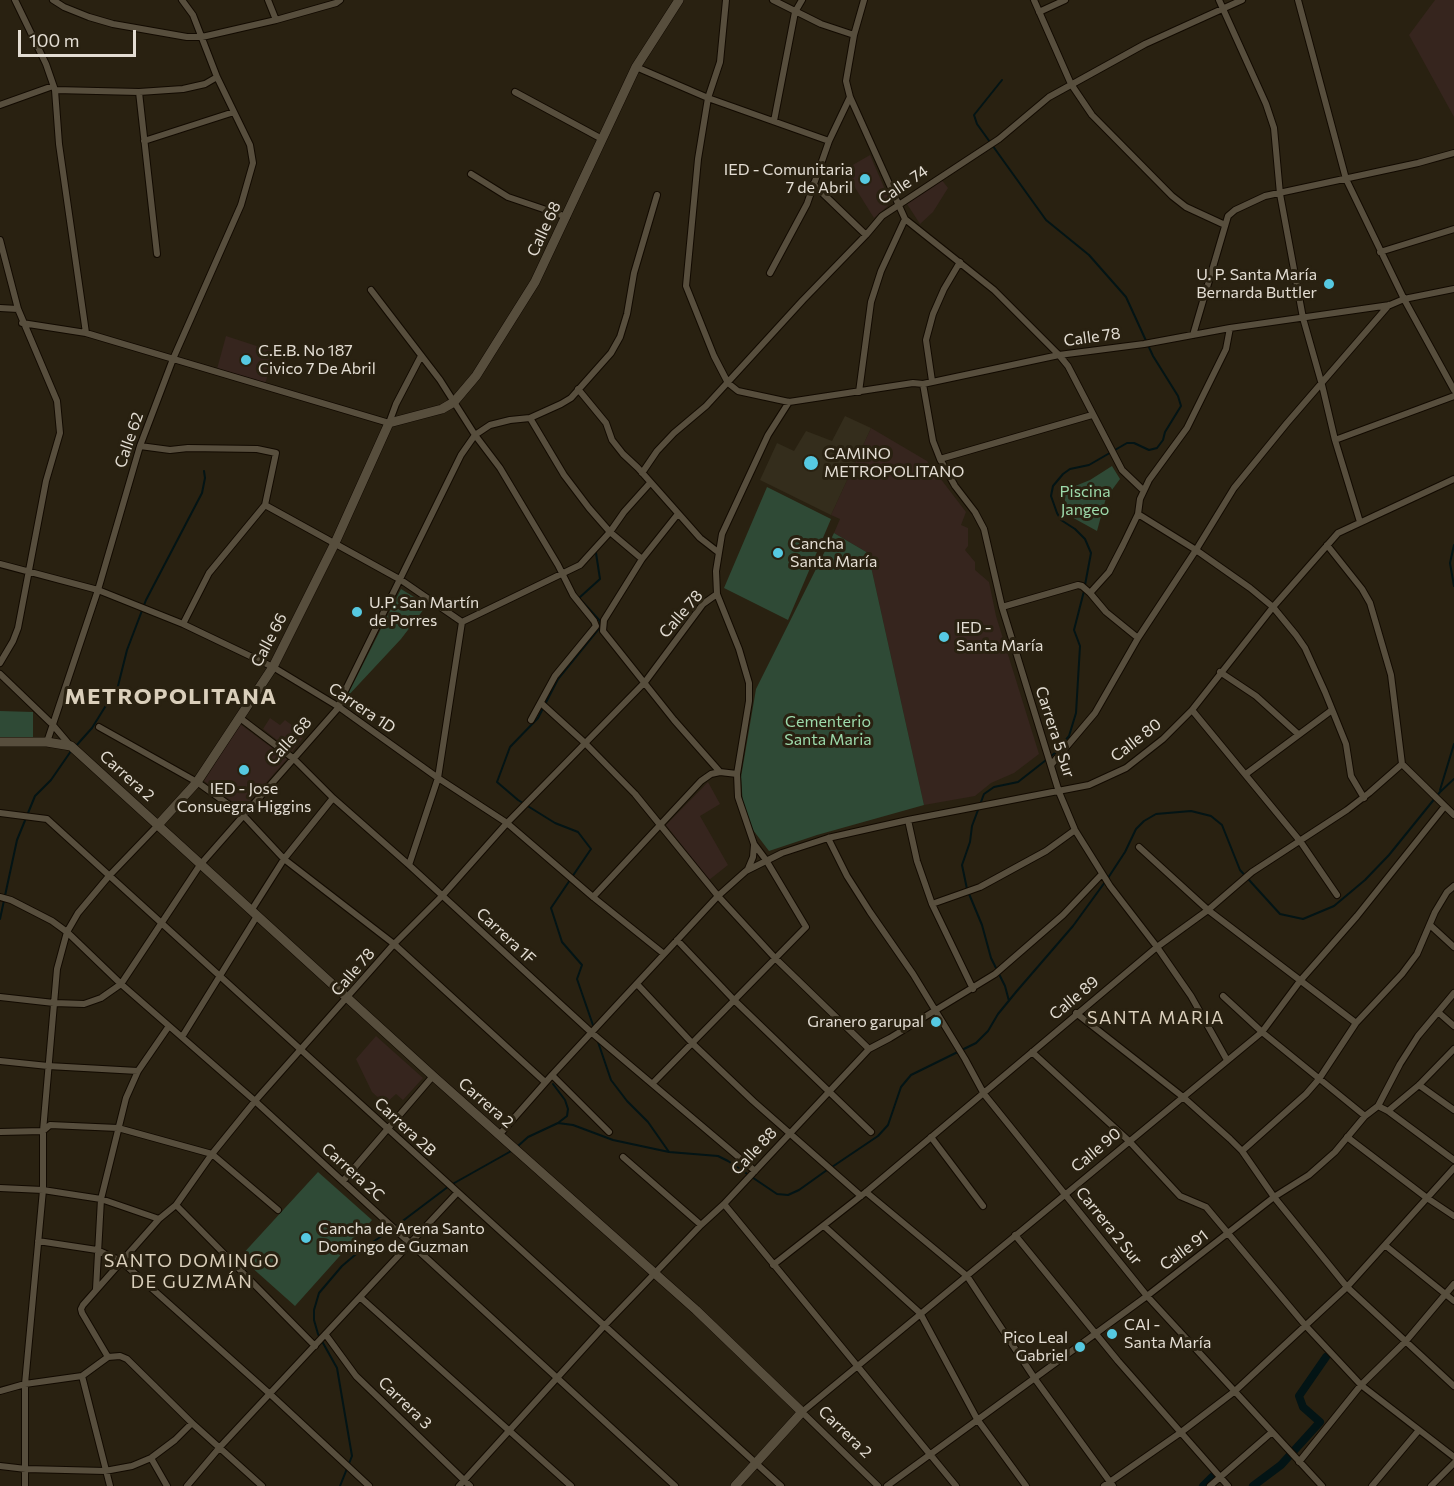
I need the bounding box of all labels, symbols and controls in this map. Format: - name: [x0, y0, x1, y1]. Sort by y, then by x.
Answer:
- scale bar: [21, 18, 140, 56]
- text: 100 m: [29, 29, 79, 51]
- place label: IED - Comunitaria 7 de Abril: [724, 160, 853, 198]
- street label: Calle 74: [874, 161, 932, 209]
- marker: IED - Comunitaria 7 de Abril: [858, 172, 872, 186]
- street label: Calle 68: [523, 198, 565, 260]
- place label: U. P. Santa María Bernarda Buttler: [1196, 265, 1317, 303]
- marker: U. P. Santa María Bernarda Buttler: [1322, 277, 1336, 291]
- street label: Calle 78: [1062, 324, 1122, 350]
- place label: C.E.B. No 187 Civico 7 De Abril: [258, 341, 376, 379]
- marker: C.E.B. No 187 Civico 7 De Abril: [239, 353, 253, 367]
- street label: Calle 62: [111, 410, 147, 470]
- place label: CAMINO METROPOLITANO: [824, 444, 964, 482]
- marker: CAMINO METROPOLITANO: [802, 454, 820, 472]
- park label: Piscina Jangeo: [1060, 482, 1110, 520]
- place label: Cancha Santa María: [790, 534, 877, 572]
- marker: Cancha Santa María: [771, 546, 785, 560]
- street label: Calle 78: [655, 586, 707, 642]
- place label: U.P. San Martín de Porres: [369, 593, 479, 631]
- marker: U.P. San Martín de Porres: [350, 605, 364, 619]
- street label: Calle 66: [247, 610, 291, 670]
- place label: IED - Santa María: [956, 618, 1043, 656]
- marker: IED - Santa María: [937, 630, 951, 644]
- street label: Carrera 1D: [325, 679, 399, 737]
- district label: METROPOLITANA: [65, 684, 277, 710]
- street label: Carrera 5 Sur: [1031, 684, 1079, 780]
- park label: Cementerio Santa Maria: [784, 712, 872, 750]
- street label: Calle 68: [262, 713, 316, 769]
- street label: Calle 80: [1107, 714, 1165, 766]
- street label: Carrera 2: [96, 747, 158, 805]
- marker: IED - Jose Consuegra Higgins: [237, 763, 251, 777]
- place label: IED - Jose Consuegra Higgins: [177, 779, 311, 817]
- street label: Carrera 1F: [472, 904, 540, 968]
- street label: Calle 78: [327, 944, 379, 1000]
- street label: Calle 89: [1045, 972, 1103, 1024]
- district label: SANTA MARIA: [1087, 1007, 1225, 1029]
- place label: Granero garupal: [807, 1012, 924, 1032]
- marker: Granero garupal: [929, 1015, 943, 1029]
- street label: Carrera 2: [454, 1074, 518, 1132]
- street label: Carrera 2B: [370, 1094, 440, 1160]
- street label: Calle 88: [727, 1123, 781, 1179]
- street label: Calle 90: [1067, 1124, 1125, 1176]
- street label: Carrera 2C: [318, 1139, 388, 1205]
- street label: Carrera 2 Sur: [1072, 1183, 1146, 1269]
- place label: Cancha de Arena Santo Domingo de Guzman: [318, 1219, 485, 1257]
- street label: Calle 91: [1156, 1226, 1212, 1274]
- marker: Cancha de Arena Santo Domingo de Guzman: [299, 1231, 313, 1245]
- district label: SANTO DOMINGO DE GUZMÁN: [104, 1250, 280, 1292]
- place label: CAI - Santa María: [1124, 1315, 1211, 1353]
- marker: CAI - Santa María: [1105, 1327, 1119, 1341]
- place label: Pico Leal Gabriel: [1003, 1328, 1068, 1366]
- marker: Pico Leal Gabriel: [1073, 1340, 1087, 1354]
- street label: Carrera 3: [374, 1373, 436, 1433]
- street label: Carrera 2: [814, 1402, 876, 1462]

